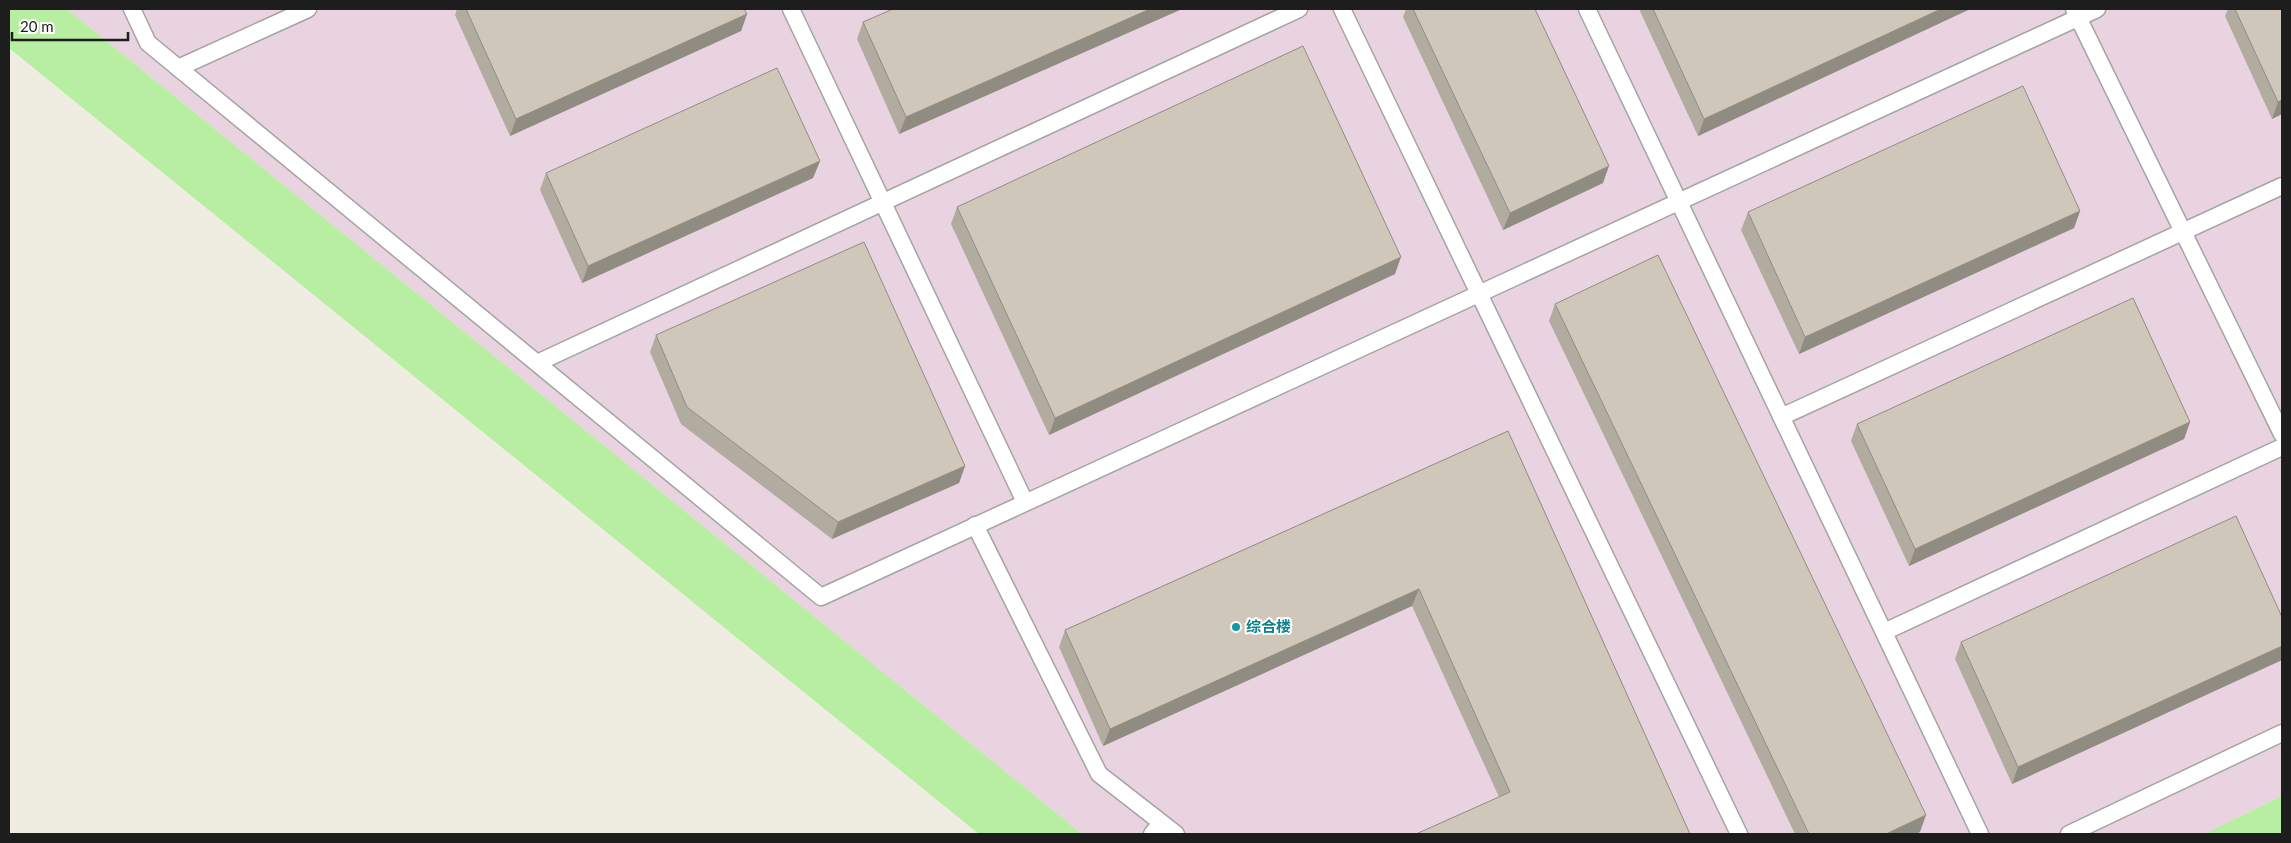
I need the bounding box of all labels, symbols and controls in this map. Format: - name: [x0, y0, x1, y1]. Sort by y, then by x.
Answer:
- scale bar: [12, 10, 129, 42]
- text: 20 m: [20, 17, 54, 35]
- place label: 综合楼: [1246, 617, 1291, 635]
- marker: 综合楼: [1230, 621, 1242, 633]

